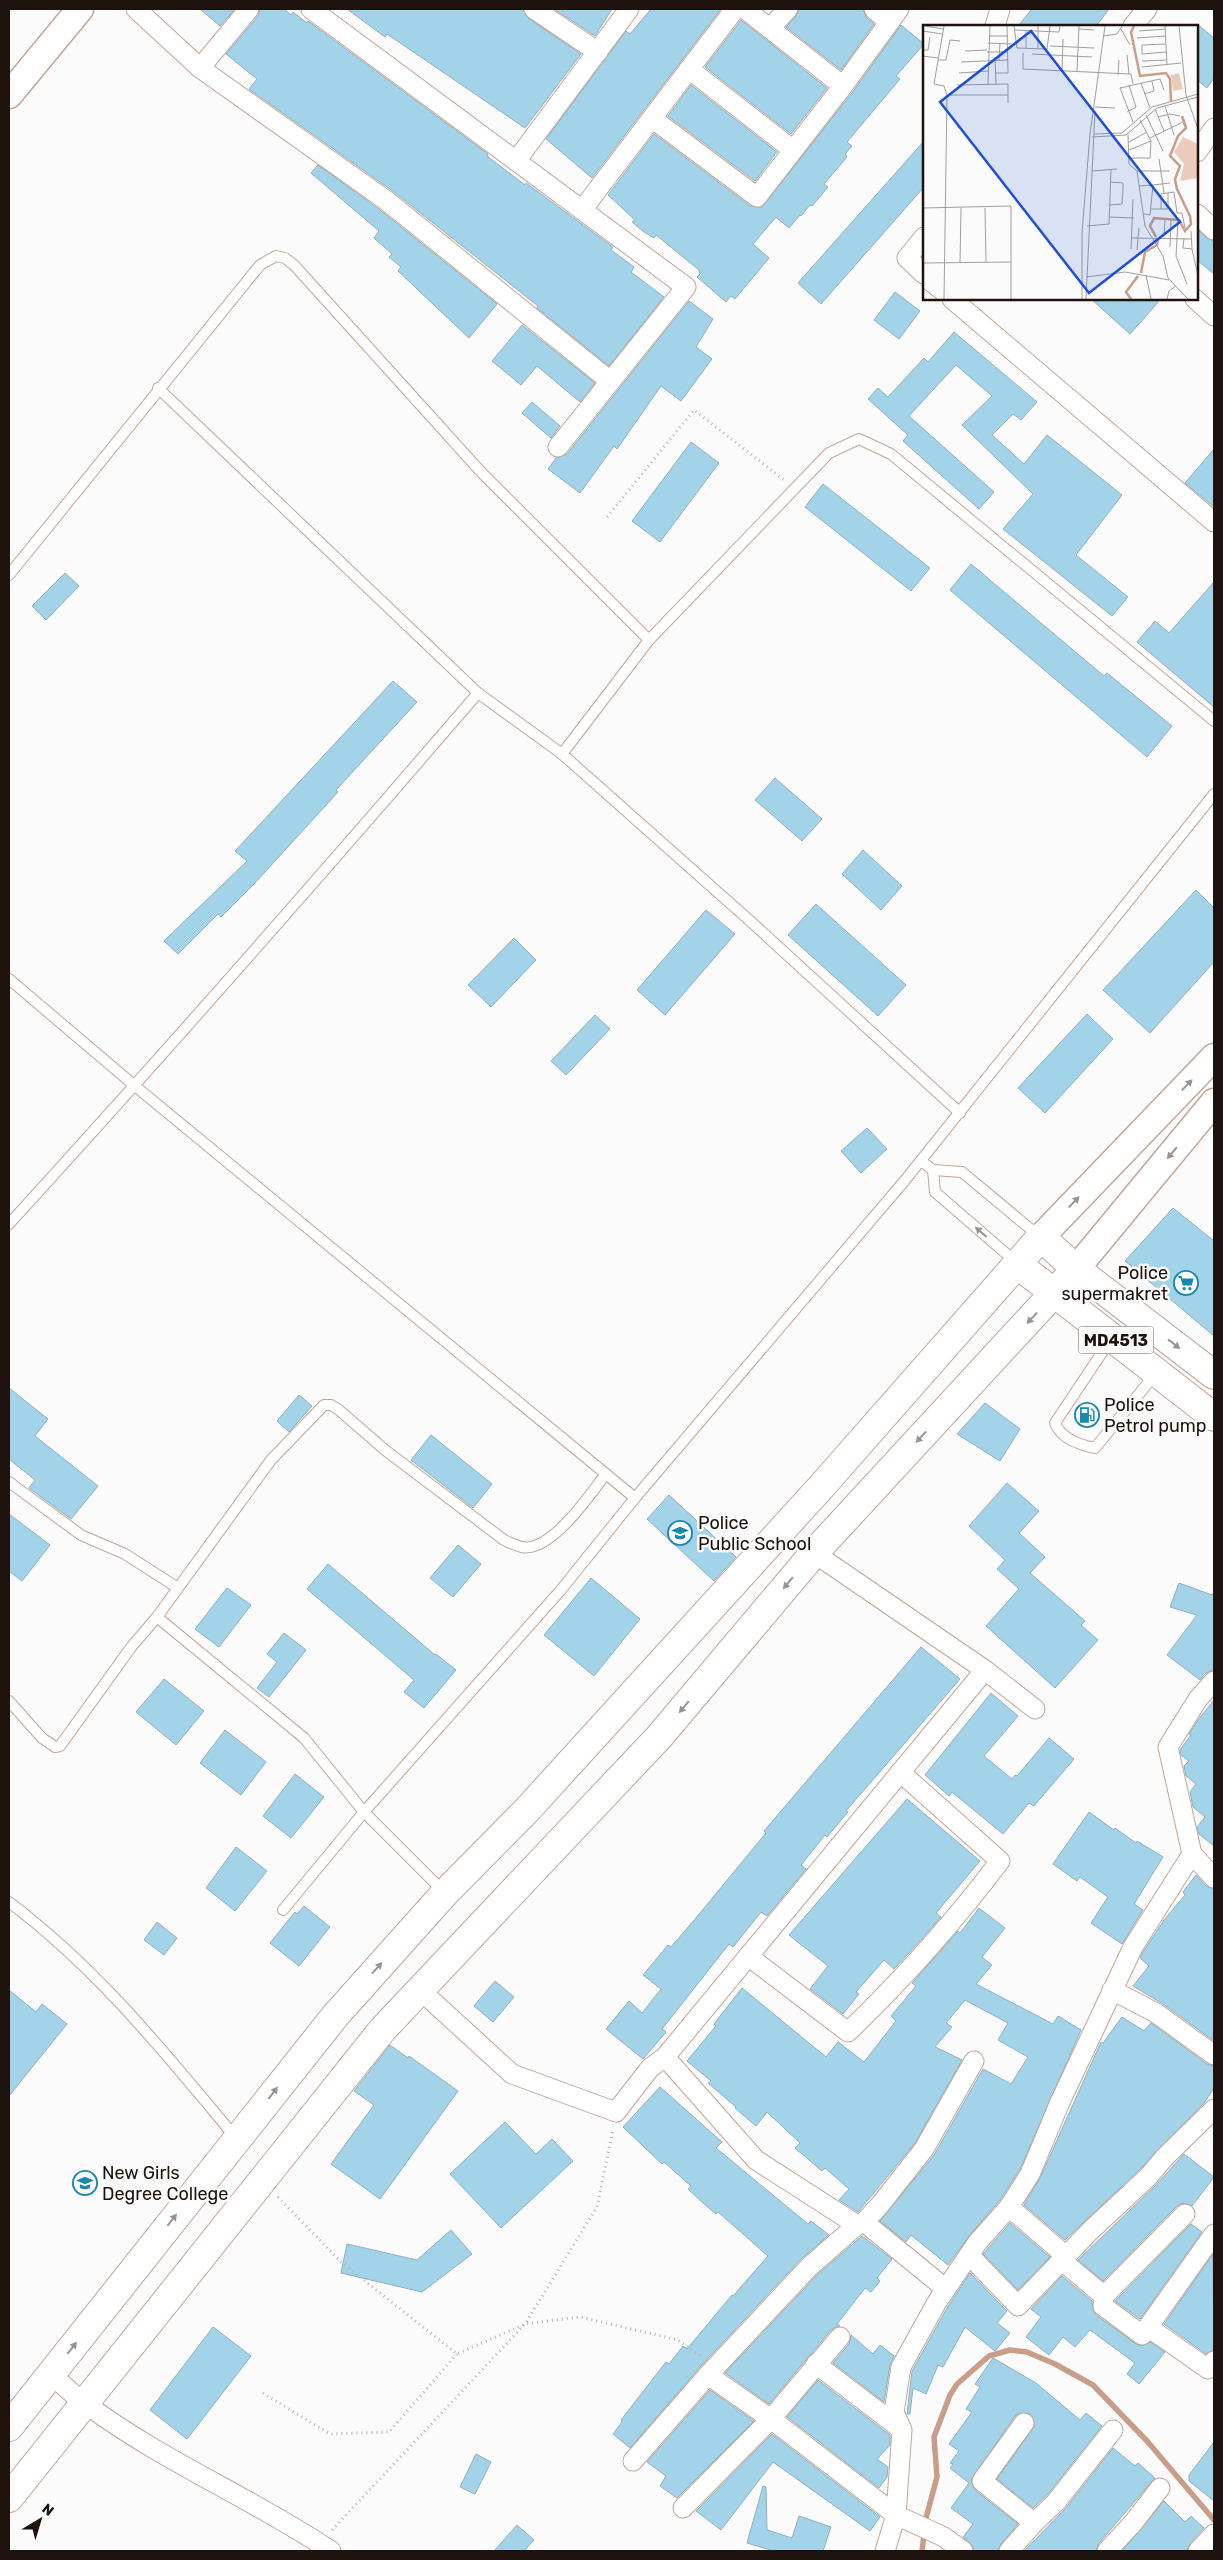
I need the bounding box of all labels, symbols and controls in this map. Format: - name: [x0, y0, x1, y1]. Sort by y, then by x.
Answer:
- inset map: [923, 25, 1198, 300]
- one-way arrow: [1181, 1079, 1193, 1091]
- one-way arrow: [1166, 1147, 1178, 1159]
- one-way arrow: [1068, 1196, 1080, 1208]
- one-way arrow: [975, 1226, 987, 1238]
- place label: Police supermakret: [1061, 1262, 1168, 1305]
- supermarket icon: Police supermakret: [1173, 1270, 1199, 1296]
- one-way arrow: [1026, 1312, 1038, 1324]
- road number: MD4513: [1078, 1326, 1154, 1354]
- one-way arrow: [1167, 1339, 1180, 1350]
- place label: Police Petrol pump: [1104, 1394, 1207, 1437]
- fuel station icon: Police Petrol pump: [1074, 1402, 1100, 1428]
- one-way arrow: [915, 1431, 927, 1443]
- place label: Police Public School: [698, 1512, 811, 1555]
- school or university icon: Police Public School: [667, 1520, 693, 1546]
- one-way arrow: [783, 1576, 794, 1589]
- one-way arrow: [678, 1700, 689, 1713]
- one-way arrow: [372, 1962, 383, 1975]
- one-way arrow: [268, 2087, 279, 2100]
- place label: New Girls Degree College: [102, 2162, 228, 2205]
- school or university icon: New Girls Degree College: [72, 2170, 98, 2196]
- one-way arrow: [167, 2214, 178, 2227]
- one-way arrow: [66, 2342, 77, 2355]
- north arrow: [15, 2495, 65, 2545]
- text: N: [38, 2500, 57, 2520]

